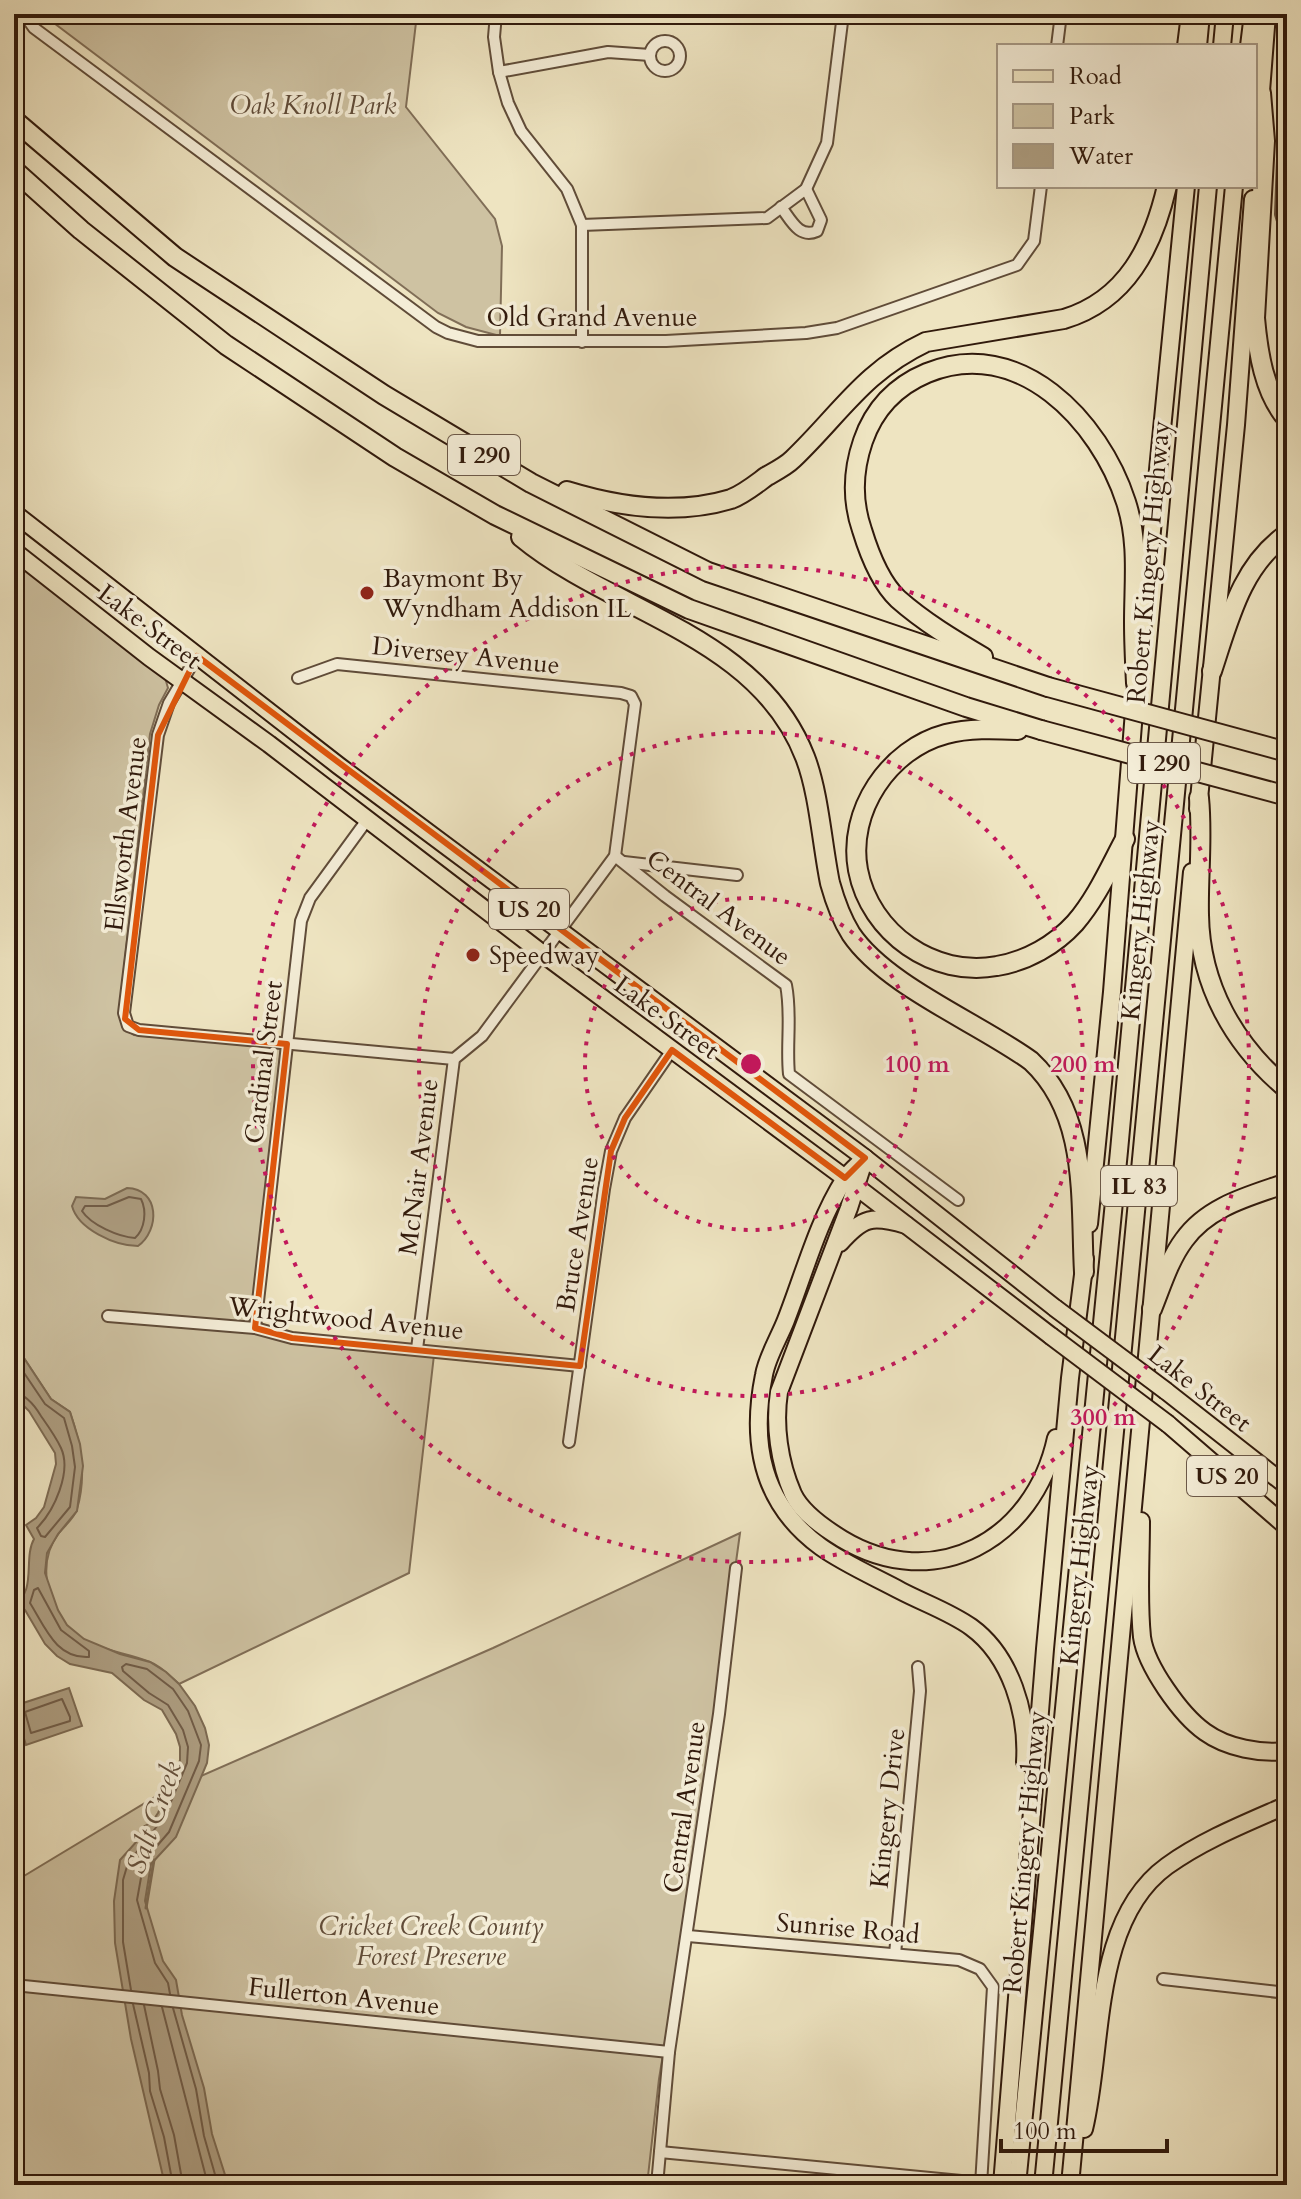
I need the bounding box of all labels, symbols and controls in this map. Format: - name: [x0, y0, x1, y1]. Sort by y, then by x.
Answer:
- legend: [997, 44, 1257, 188]
- text: Road: [1069, 60, 1122, 93]
- park label: Oak Knoll Park: [230, 88, 397, 123]
- text: Park: [1069, 100, 1115, 133]
- text: Water: [1068, 140, 1133, 173]
- street label: Old Grand Avenue: [486, 300, 698, 335]
- street label: Robert Kingery Highway: [1119, 419, 1178, 705]
- road number: I 290: [448, 435, 520, 475]
- place label: Baymont By Wyndham Addison IL: [382, 561, 631, 626]
- street label: Lake Street: [90, 576, 209, 677]
- marker: Baymont By Wyndham Addison IL: [358, 584, 376, 602]
- street label: Diversey Avenue: [370, 628, 561, 683]
- street label: Ellsworth Avenue: [96, 735, 155, 934]
- road number: I 290: [1128, 743, 1200, 783]
- street label: Kingery Highway: [1113, 818, 1168, 1022]
- street label: Central Avenue: [639, 841, 798, 974]
- road number: US 20: [489, 889, 569, 929]
- place label: Speedway: [489, 938, 599, 973]
- marker: Speedway: [464, 946, 482, 964]
- street label: Lake Street: [607, 967, 726, 1067]
- street label: Cardinal Street: [236, 979, 291, 1146]
- text: 100 m: [884, 1048, 951, 1081]
- text: 200 m: [1050, 1048, 1117, 1081]
- centre of rings: [737, 1050, 765, 1078]
- street label: McNair Avenue: [390, 1077, 447, 1257]
- street label: Bruce Avenue: [548, 1154, 607, 1314]
- road number: IL 83: [1101, 1166, 1177, 1206]
- street label: Wrightwood Avenue: [225, 1289, 465, 1348]
- street label: Lake Street: [1141, 1337, 1259, 1440]
- text: 300 m: [1070, 1401, 1137, 1434]
- road number: US 20: [1187, 1456, 1267, 1496]
- street label: Kingery Highway: [1052, 1463, 1107, 1667]
- street label: Robert Kingery Highway: [995, 1709, 1054, 1995]
- street label: Central Avenue: [655, 1719, 714, 1895]
- street label: Kingery Drive: [862, 1726, 913, 1890]
- water label: Salt Creek: [117, 1756, 191, 1879]
- street label: Sunrise Road: [775, 1905, 921, 1952]
- park label: Cricket Creek County Forest Preserve: [318, 1909, 544, 1974]
- street label: Fullerton Avenue: [247, 1969, 441, 2024]
- scale bar: [1001, 2103, 1167, 2153]
- text: 100 m: [1013, 2115, 1077, 2148]

